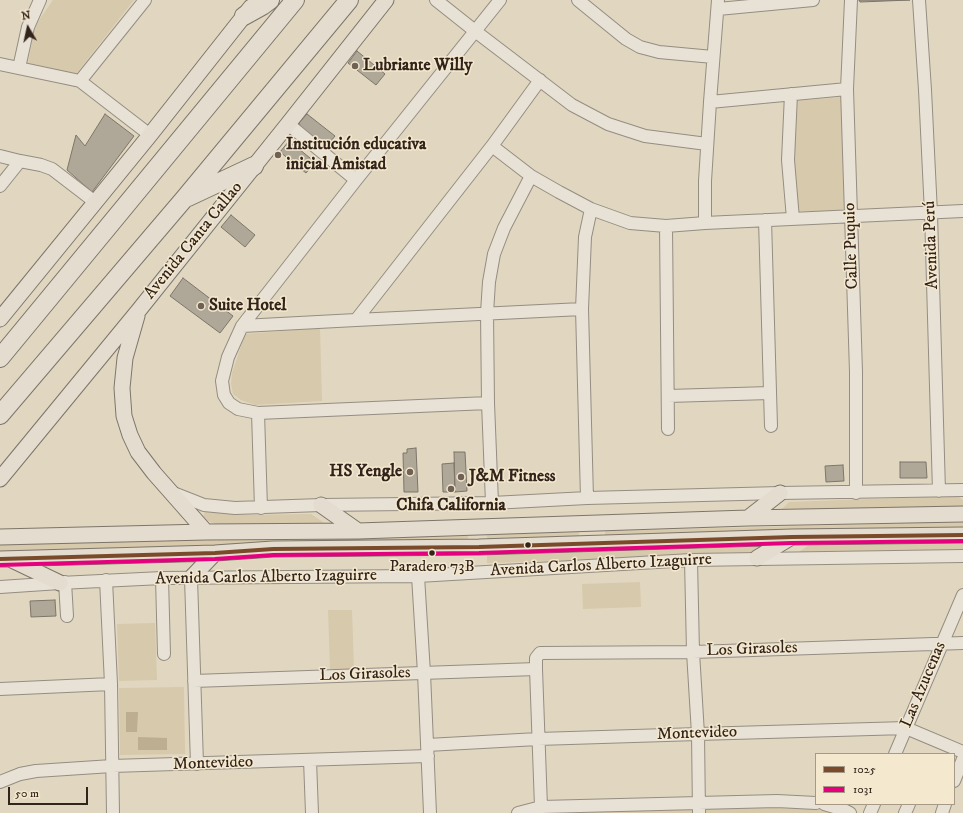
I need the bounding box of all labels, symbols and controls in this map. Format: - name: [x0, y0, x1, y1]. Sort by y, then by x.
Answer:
- north arrow: [8, 8, 48, 48]
- text: N: [21, 9, 32, 24]
- place label: Lubriante Willy: [363, 56, 472, 76]
- marker: Lubriante Willy: [350, 61, 360, 71]
- place label: Institución educativa inicial Amistad: [286, 135, 426, 175]
- marker: Institución educativa inicial Amistad: [273, 150, 283, 160]
- street label: Avenida Canta Callao: [140, 178, 248, 304]
- street label: Avenida Perú: [920, 200, 944, 290]
- street label: Calle Puquio: [840, 202, 864, 290]
- place label: Suite Hotel: [209, 296, 286, 316]
- marker: Suite Hotel: [196, 301, 206, 311]
- place label: HS Yengle: [329, 462, 402, 482]
- marker: HS Yengle: [405, 467, 415, 477]
- place label: J&M Fitness: [469, 467, 556, 487]
- marker: J&M Fitness: [456, 472, 466, 482]
- marker: Chifa California: [446, 484, 456, 494]
- place label: Chifa California: [396, 496, 506, 516]
- unlabelled marker: [523, 540, 533, 550]
- marker: Paradero 73B: [427, 548, 437, 558]
- street label: Avenida Carlos Alberto Izaguirre: [490, 550, 712, 582]
- place label: Paradero 73B: [389, 558, 475, 578]
- street label: Avenida Carlos Alberto Izaguirre: [155, 566, 377, 590]
- street label: Los Girasoles: [706, 638, 798, 662]
- street label: Las Azucenas: [897, 639, 951, 731]
- street label: Los Girasoles: [319, 663, 411, 687]
- street label: Montevideo: [656, 722, 738, 746]
- street label: Montevideo: [172, 752, 254, 776]
- legend: [815, 753, 955, 805]
- text: 1025: [853, 762, 876, 777]
- scale bar: [10, 779, 90, 805]
- text: 1031: [853, 782, 873, 797]
- text: 50 m: [15, 786, 39, 801]

